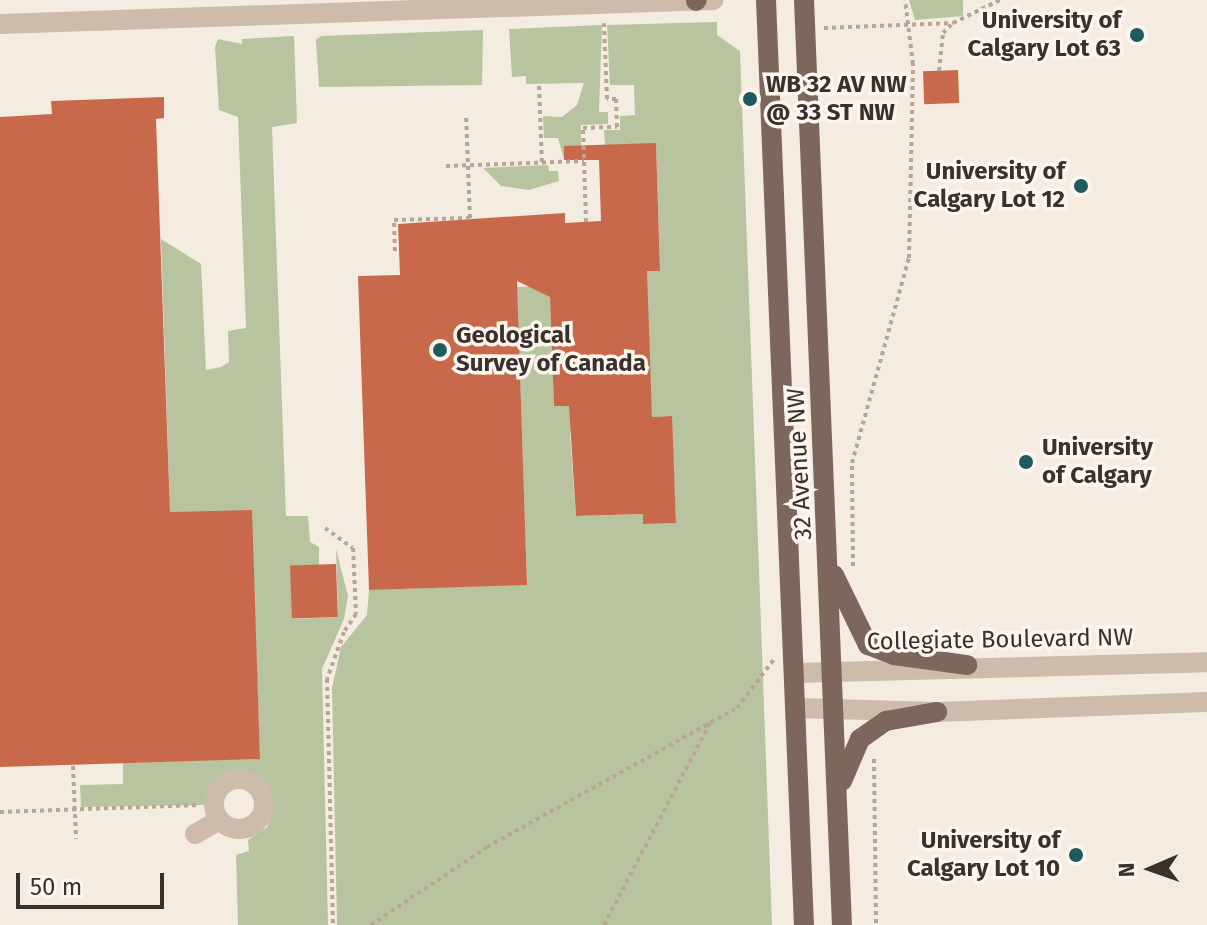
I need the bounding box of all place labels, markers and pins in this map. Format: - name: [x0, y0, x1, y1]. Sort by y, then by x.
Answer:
- place label: University of Calgary Lot 63: [967, 7, 1121, 63]
- marker: University of Calgary Lot 63: [1128, 26, 1146, 44]
- place label: WB 32 AV NW @ 33 ST NW: [766, 71, 906, 127]
- marker: WB 32 AV NW @ 33 ST NW: [741, 90, 759, 108]
- place label: University of Calgary Lot 12: [914, 158, 1065, 214]
- marker: University of Calgary Lot 12: [1072, 177, 1090, 195]
- place label: Geological Survey of Canada: [456, 322, 646, 378]
- marker: Geological Survey of Canada: [431, 341, 449, 359]
- place label: University of Calgary: [1042, 434, 1153, 490]
- marker: University of Calgary: [1017, 453, 1035, 471]
- place label: University of Calgary Lot 10: [907, 827, 1060, 883]
- marker: University of Calgary Lot 10: [1067, 846, 1085, 864]

